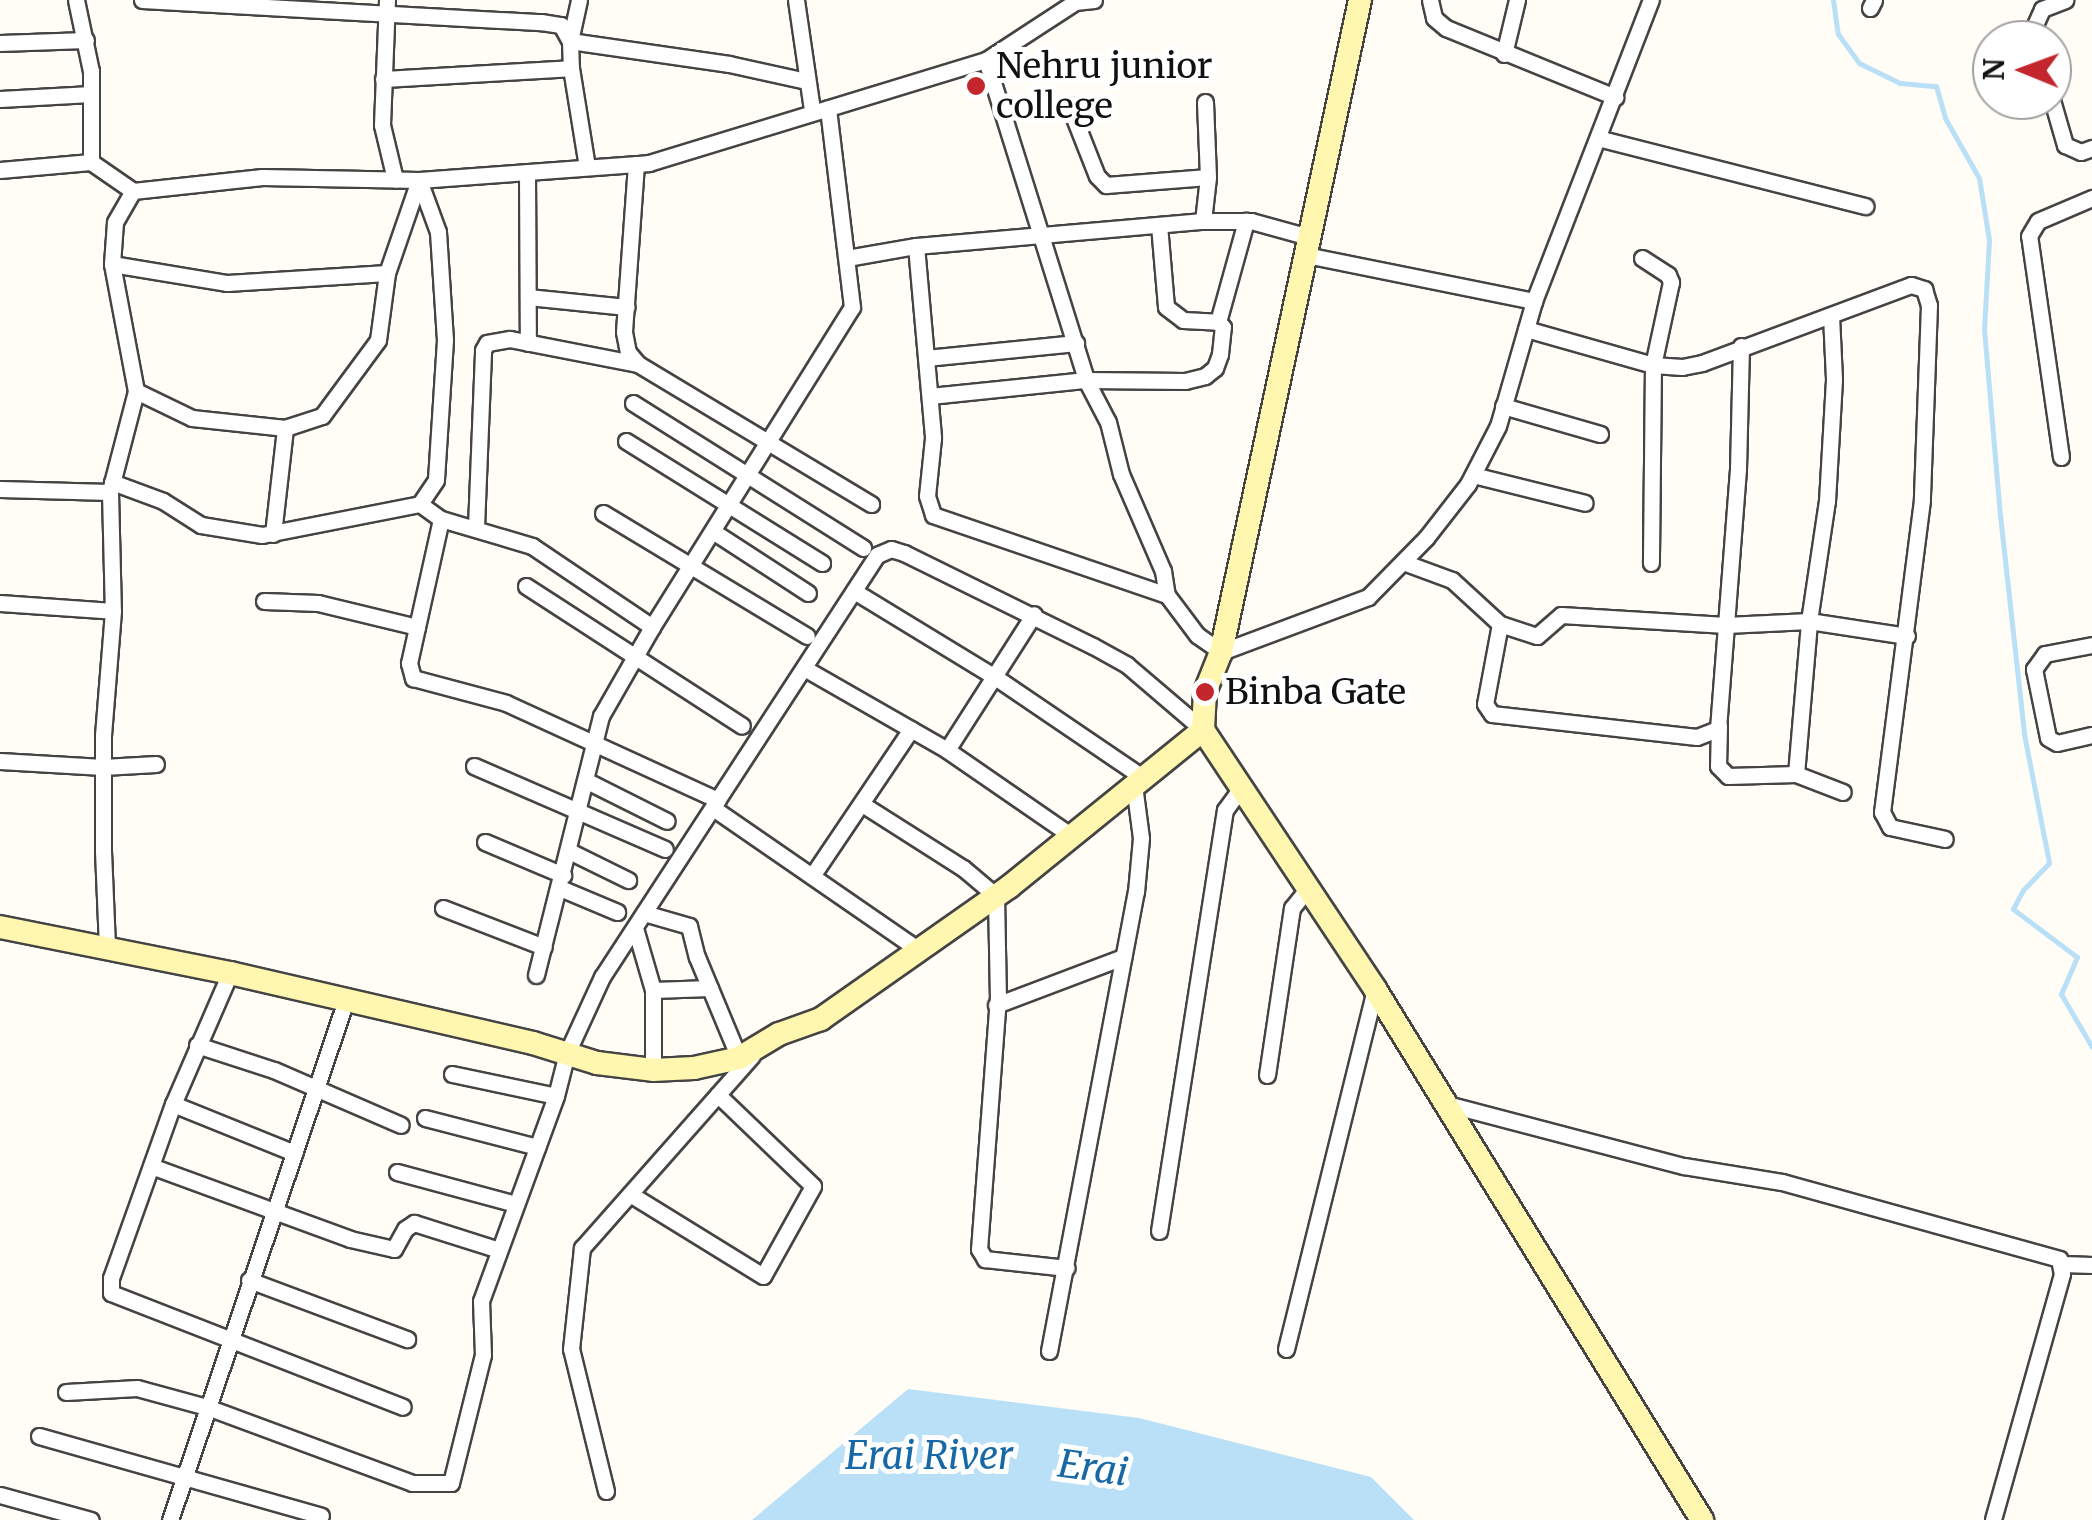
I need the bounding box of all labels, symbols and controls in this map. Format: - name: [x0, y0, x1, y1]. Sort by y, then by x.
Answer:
- north arrow: [1972, 20, 2072, 120]
- place label: Nehru junior college: [996, 45, 1213, 127]
- text: N: [1976, 58, 2012, 81]
- marker: Nehru junior college: [965, 75, 987, 97]
- place label: Binba Gate: [1225, 671, 1406, 713]
- marker: Binba Gate: [1194, 681, 1216, 703]
- water label: Erai River: [845, 1433, 1013, 1479]
- water label: Erai: [1055, 1441, 1131, 1495]

